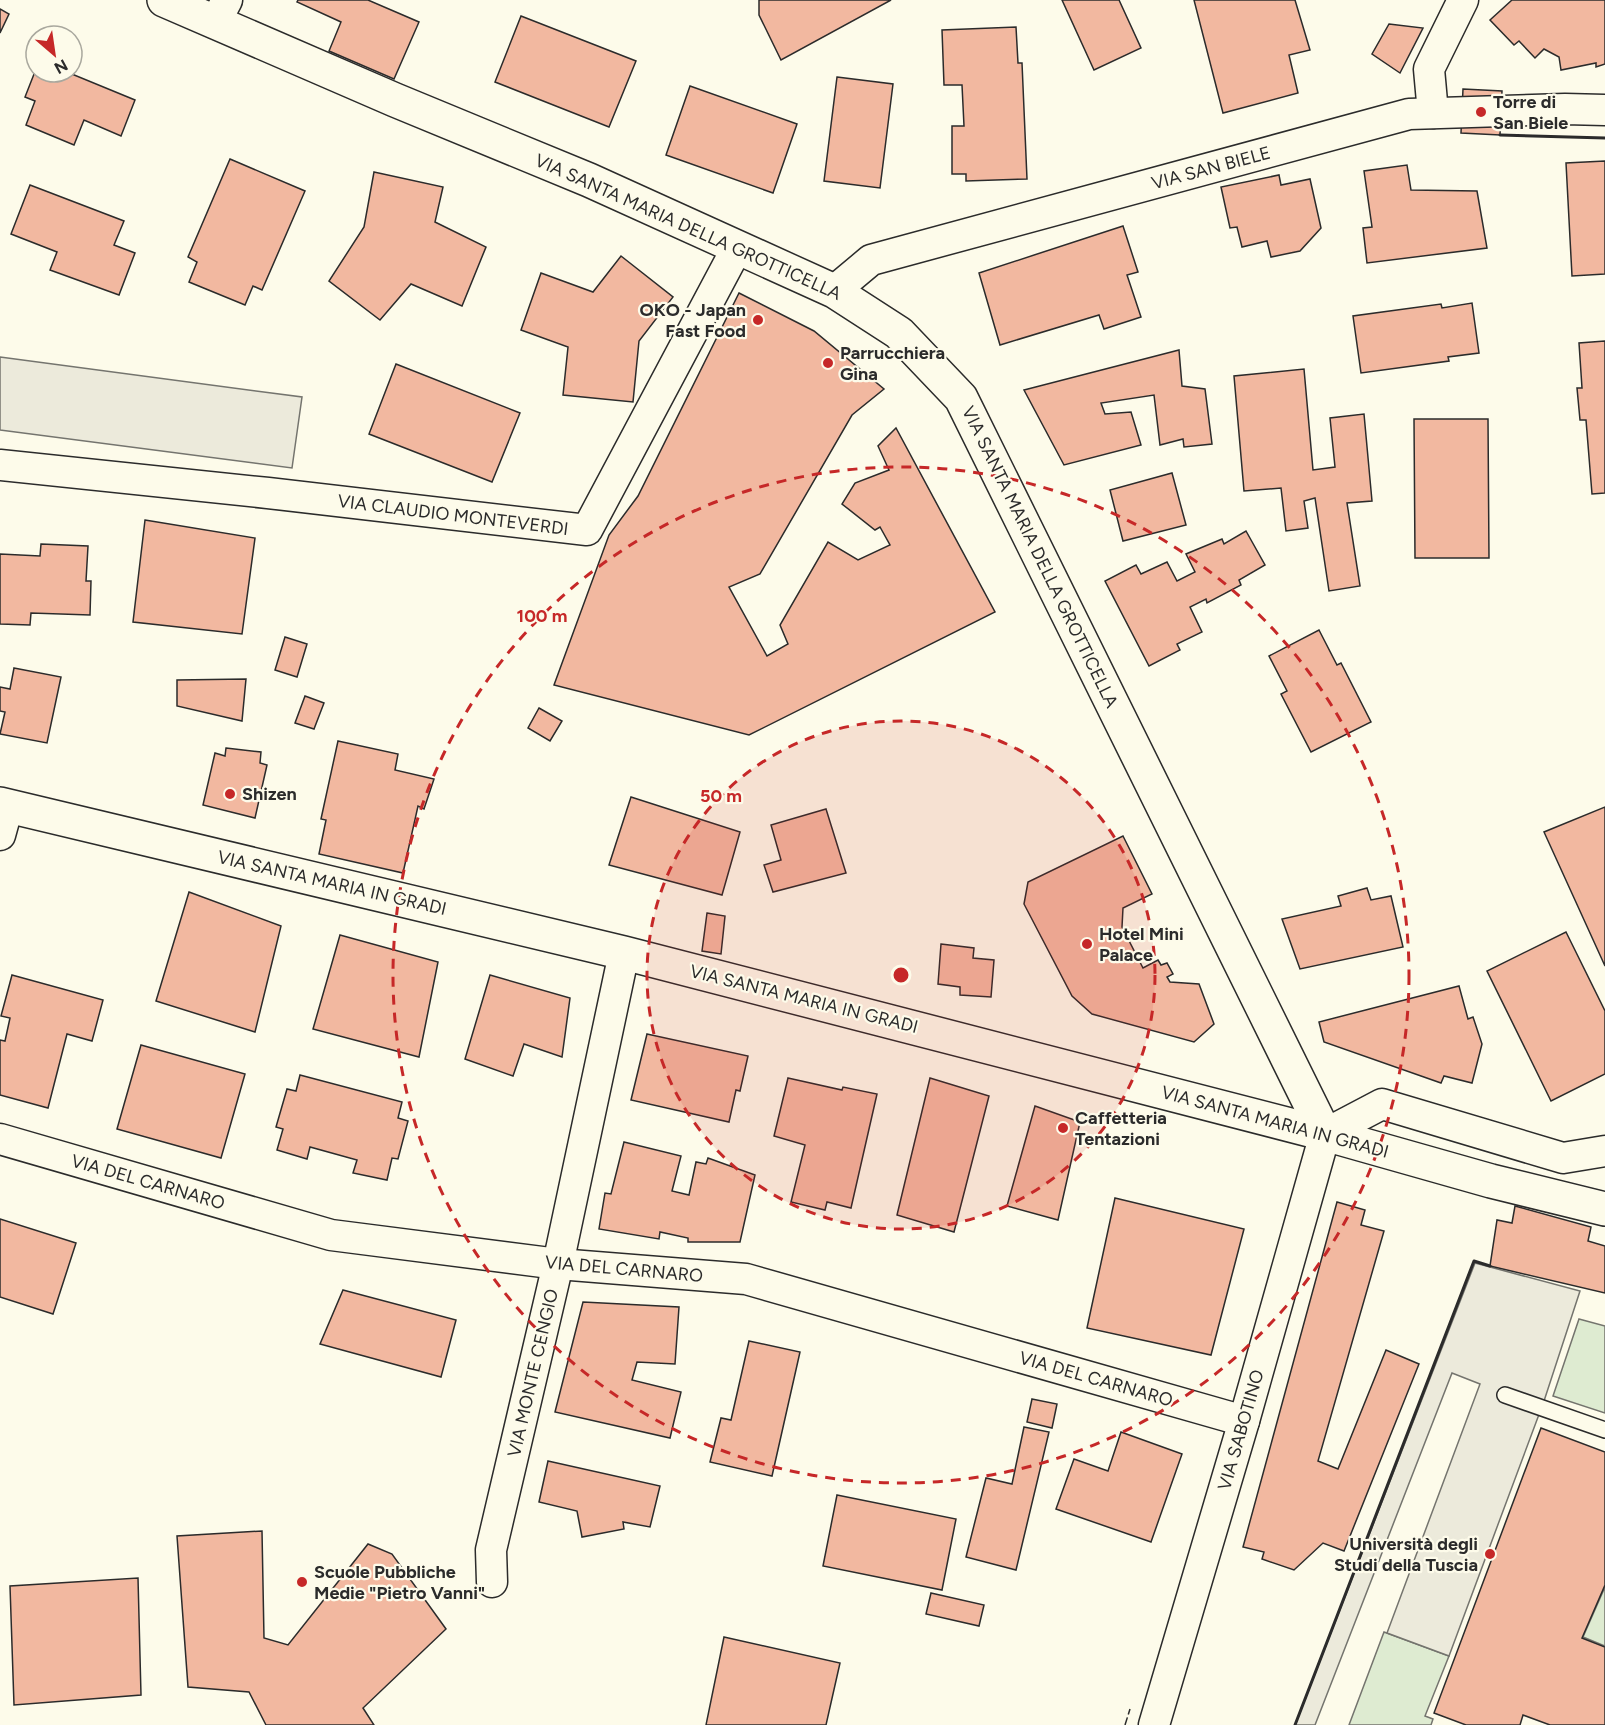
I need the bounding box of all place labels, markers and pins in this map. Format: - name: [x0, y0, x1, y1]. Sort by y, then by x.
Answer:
- place label: Torre di San Biele: [1493, 91, 1568, 134]
- marker: Torre di San Biele: [1474, 105, 1488, 119]
- place label: OKO - Japan Fast Food: [640, 299, 746, 342]
- marker: OKO - Japan Fast Food: [751, 313, 765, 327]
- place label: Parrucchiera Gina: [840, 342, 945, 385]
- marker: Parrucchiera Gina: [821, 356, 835, 370]
- place label: Shizen: [242, 783, 297, 805]
- marker: Shizen: [223, 787, 237, 801]
- place label: Hotel Mini Palace: [1099, 923, 1184, 966]
- marker: Hotel Mini Palace: [1080, 937, 1094, 951]
- centre of rings: [891, 965, 911, 985]
- place label: Caffetteria Tentazioni: [1075, 1107, 1167, 1150]
- marker: Caffetteria Tentazioni: [1056, 1121, 1070, 1135]
- place label: Università degli Studi della Tuscia: [1334, 1533, 1478, 1576]
- marker: Università degli Studi della Tuscia: [1483, 1547, 1497, 1561]
- place label: Scuole Pubbliche Medie "Pietro Vanni": [314, 1561, 485, 1604]
- marker: Scuole Pubbliche Medie "Pietro Vanni": [295, 1575, 309, 1589]

